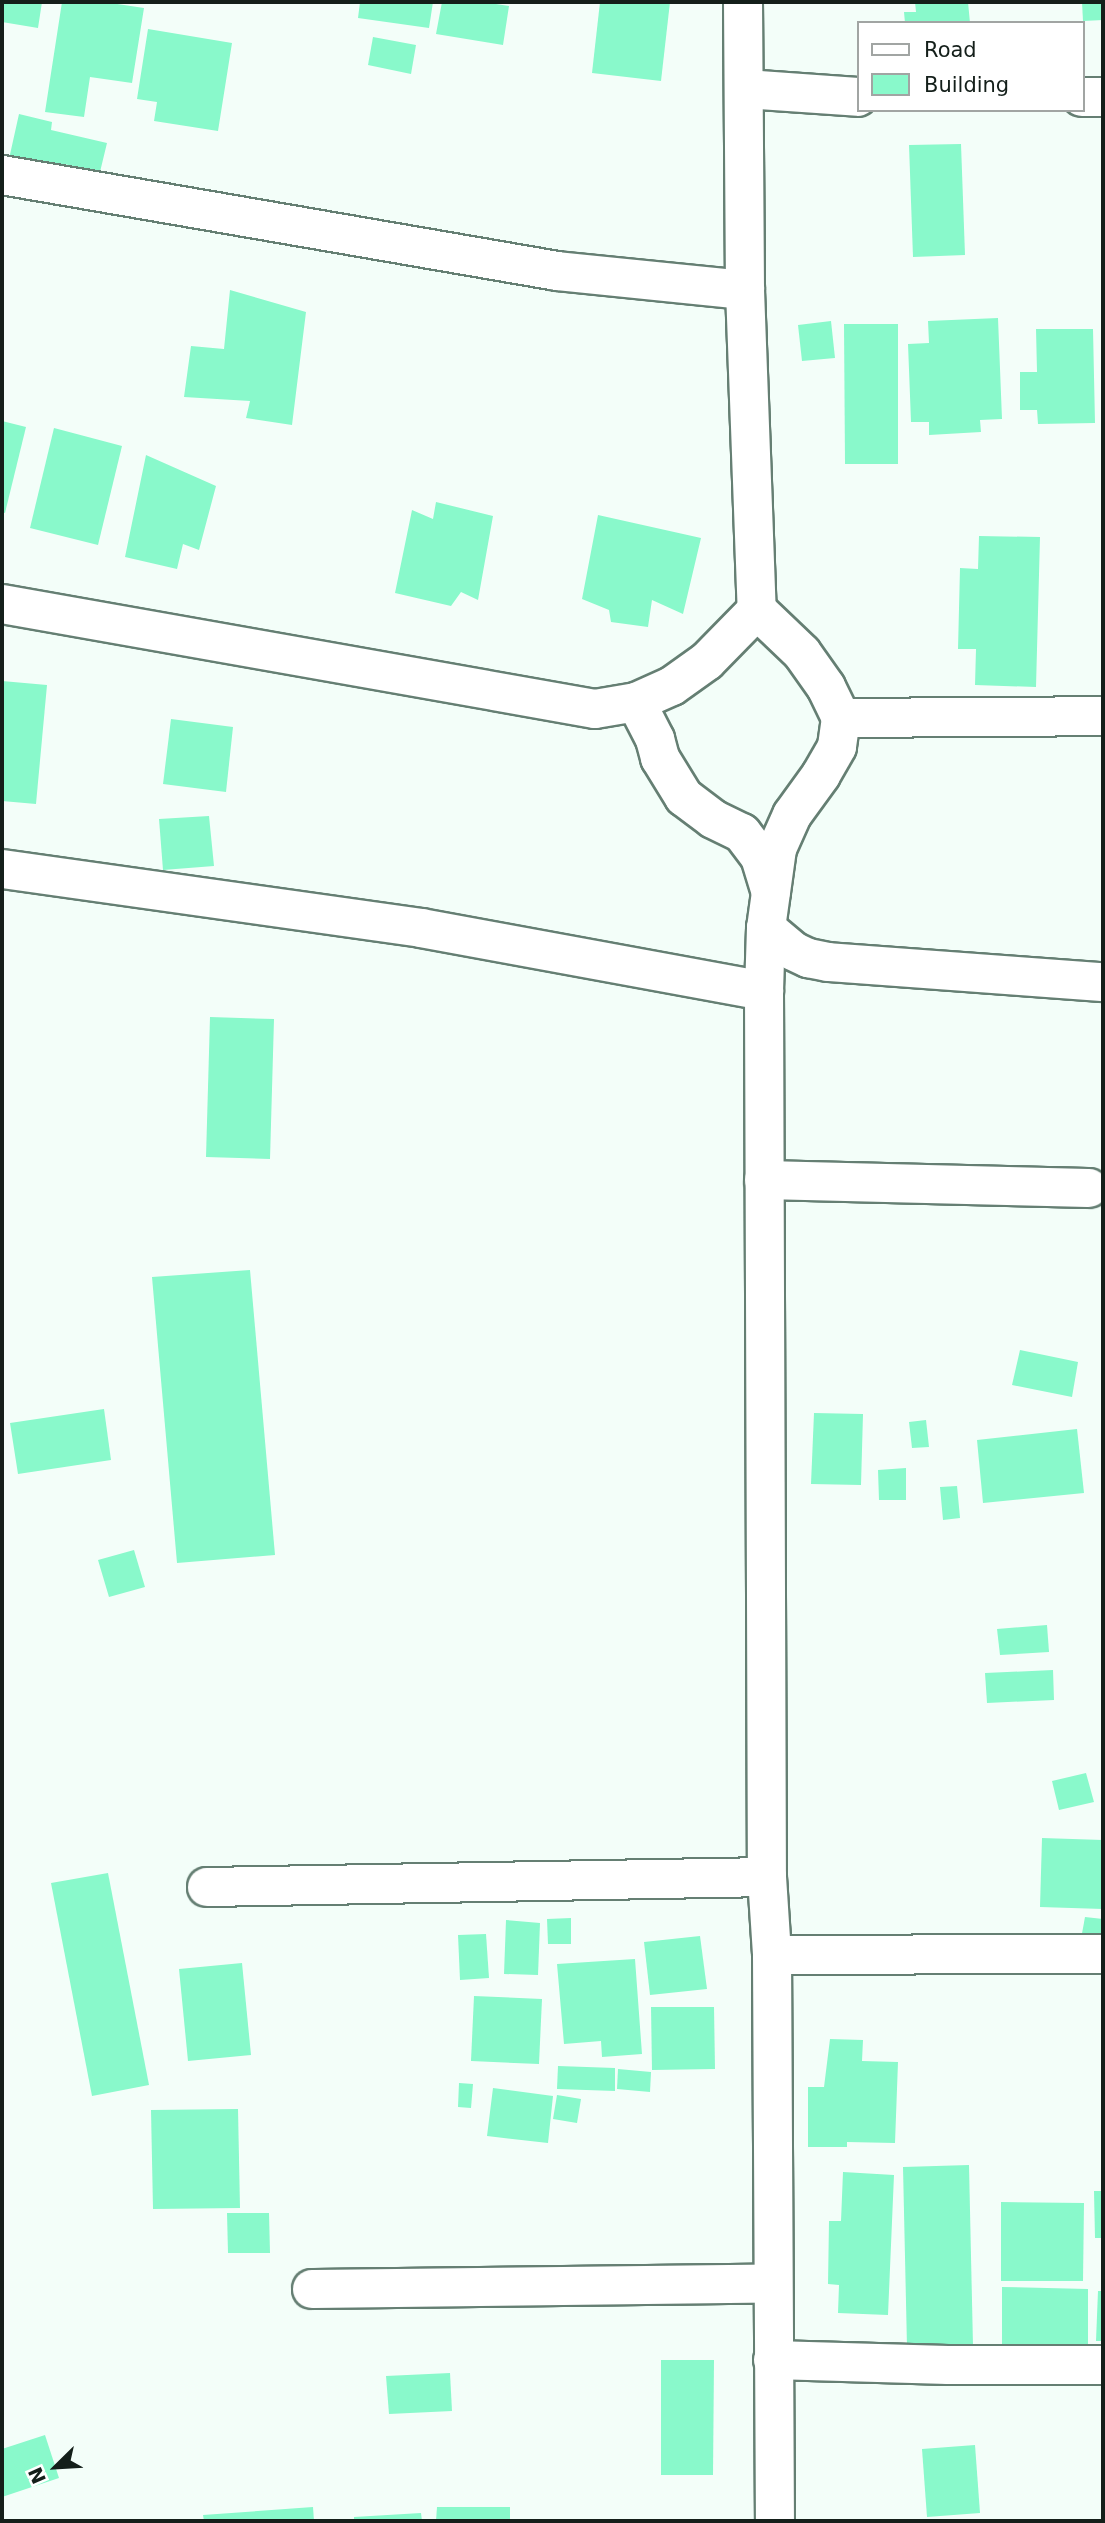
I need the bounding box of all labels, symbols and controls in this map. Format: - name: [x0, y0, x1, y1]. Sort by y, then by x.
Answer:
- legend: [856, 21, 1084, 112]
- text: Road: [924, 38, 977, 62]
- text: Building: [924, 73, 1009, 97]
- north arrow: [21, 2432, 91, 2502]
- text: N: [24, 2464, 50, 2487]

